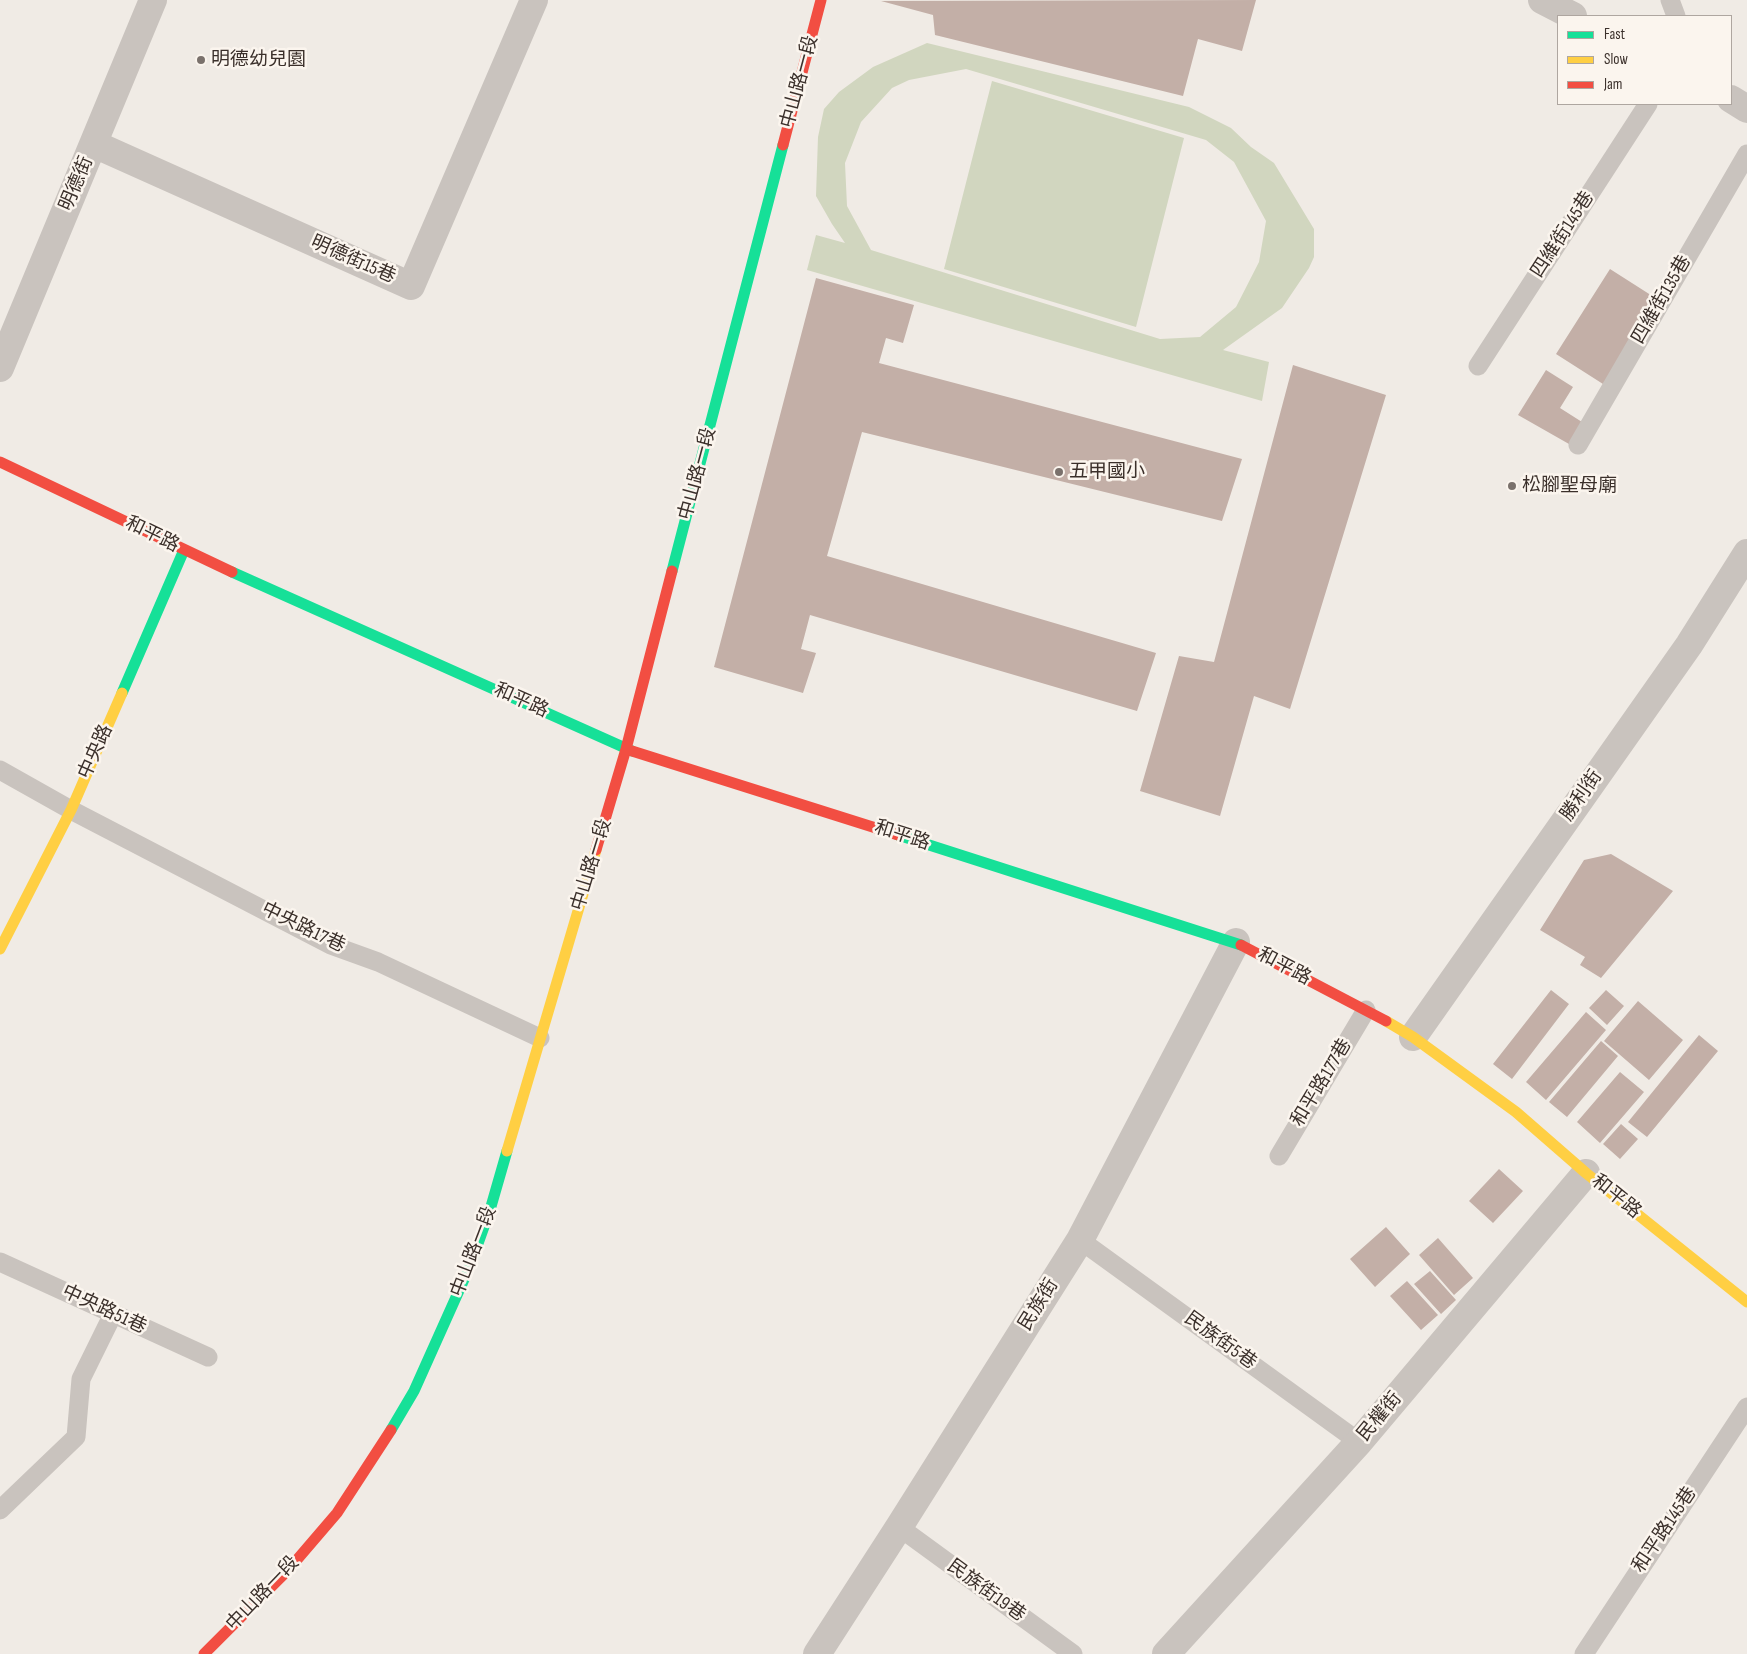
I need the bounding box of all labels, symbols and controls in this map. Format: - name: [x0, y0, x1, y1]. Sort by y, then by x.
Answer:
- legend: [1557, 15, 1732, 105]
- text: Fast: [1604, 25, 1625, 44]
- street label: 中山路一段: [777, 33, 823, 131]
- place label: 明德幼兒園: [211, 49, 306, 71]
- text: Slow: [1604, 50, 1628, 69]
- marker: 明德幼兒園: [195, 54, 207, 66]
- text: Jam: [1604, 75, 1622, 94]
- street label: 明德街: [55, 153, 99, 215]
- street label: 四維街145巷: [1527, 188, 1599, 282]
- street label: 明德街15巷: [307, 231, 399, 289]
- street label: 四維街135巷: [1628, 252, 1696, 348]
- street label: 中山路一段: [675, 425, 721, 523]
- place label: 五甲國小: [1069, 461, 1145, 483]
- marker: 五甲國小: [1053, 466, 1065, 478]
- place label: 松腳聖母廟: [1522, 475, 1617, 497]
- marker: 松腳聖母廟: [1506, 480, 1518, 492]
- street label: 和平路: [121, 512, 183, 558]
- street label: 和平路: [490, 679, 552, 723]
- street label: 中央路: [74, 721, 118, 783]
- street label: 勝利街: [1556, 766, 1608, 826]
- street label: 中山路一段: [567, 816, 617, 914]
- street label: 和平路: [871, 816, 933, 856]
- street label: 中央路17巷: [257, 898, 349, 958]
- street label: 和平路: [1253, 944, 1315, 990]
- street label: 和平路177巷: [1287, 1035, 1357, 1131]
- street label: 和平路: [1587, 1170, 1645, 1224]
- street label: 中山路一段: [446, 1204, 502, 1300]
- street label: 民族街: [1014, 1275, 1064, 1335]
- street label: 中央路51巷: [58, 1281, 150, 1339]
- street label: 民族街5巷: [1179, 1307, 1261, 1375]
- street label: 民權街: [1353, 1388, 1407, 1446]
- street label: 和平路145巷: [1628, 1483, 1702, 1577]
- street label: 中山路一段: [222, 1552, 304, 1636]
- street label: 民族街19巷: [942, 1555, 1030, 1627]

